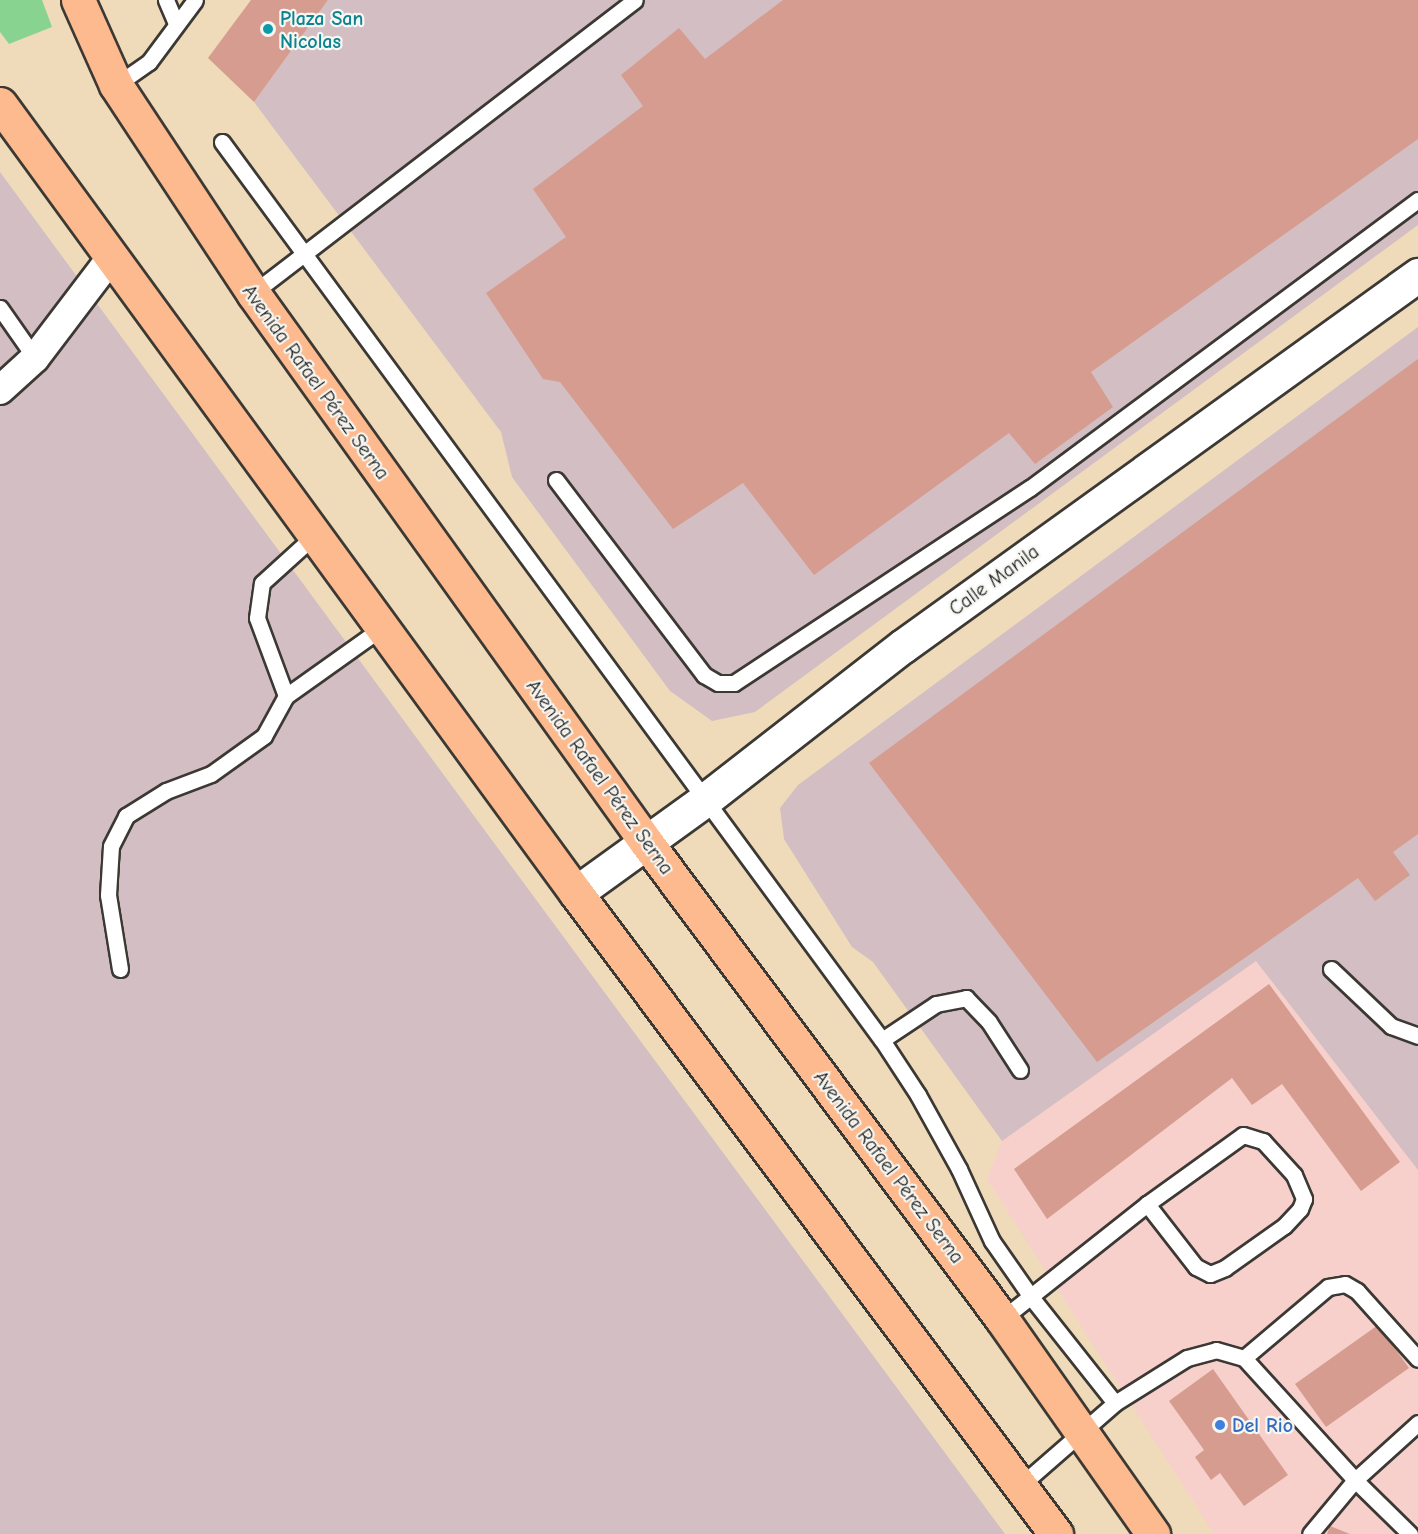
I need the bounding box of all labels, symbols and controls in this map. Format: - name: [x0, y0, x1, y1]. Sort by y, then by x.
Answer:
- place label: Plaza San Nicolas: [280, 6, 363, 53]
- marker: Plaza San Nicolas: [261, 22, 275, 36]
- street label: Avenida Rafael Pérez Serna: [237, 280, 395, 484]
- street label: Calle Manila: [944, 539, 1044, 621]
- street label: Avenida Rafael Pérez Serna: [521, 675, 679, 879]
- street label: Avenida Rafael Pérez Serna: [809, 1066, 969, 1268]
- place label: Del Rio: [1232, 1413, 1293, 1437]
- marker: Del Rio: [1213, 1418, 1227, 1432]

